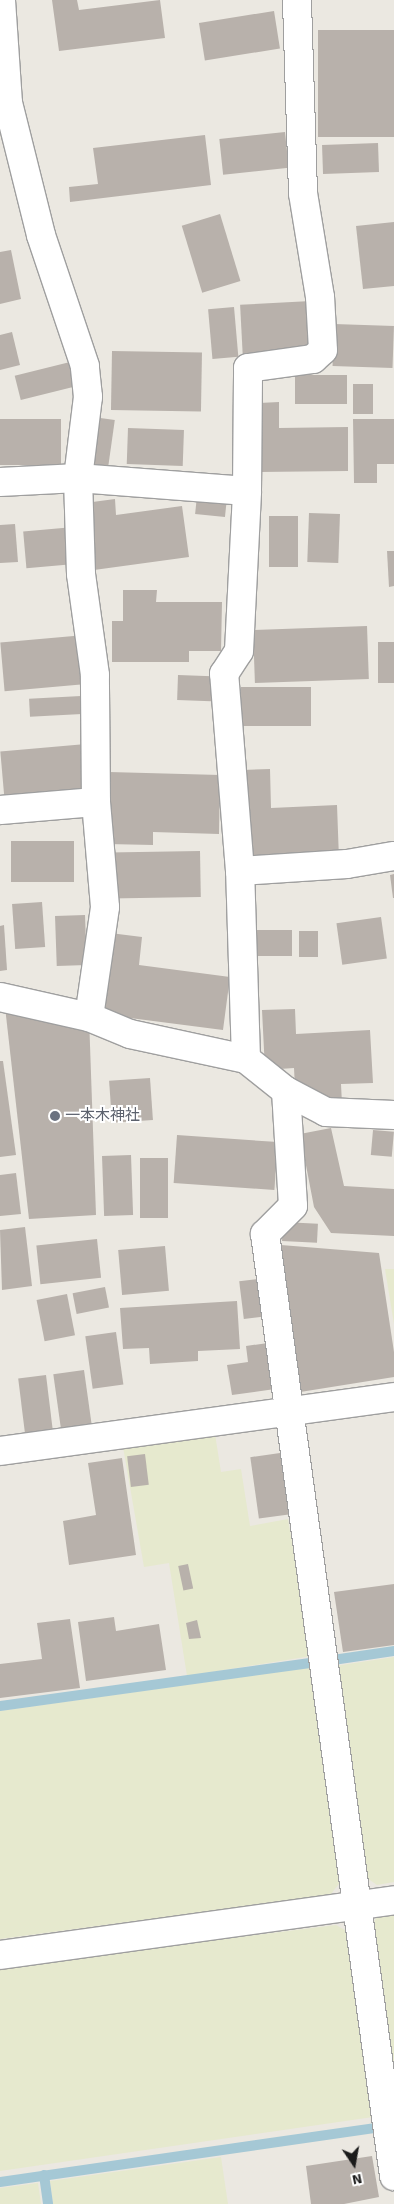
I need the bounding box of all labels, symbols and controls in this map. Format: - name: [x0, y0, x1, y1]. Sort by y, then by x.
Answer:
- place label: 一本木神社: [65, 1107, 140, 1125]
- marker: 一本木神社: [49, 1110, 61, 1122]
- north arrow: [329, 2139, 379, 2189]
- text: N: [351, 2170, 364, 2188]

